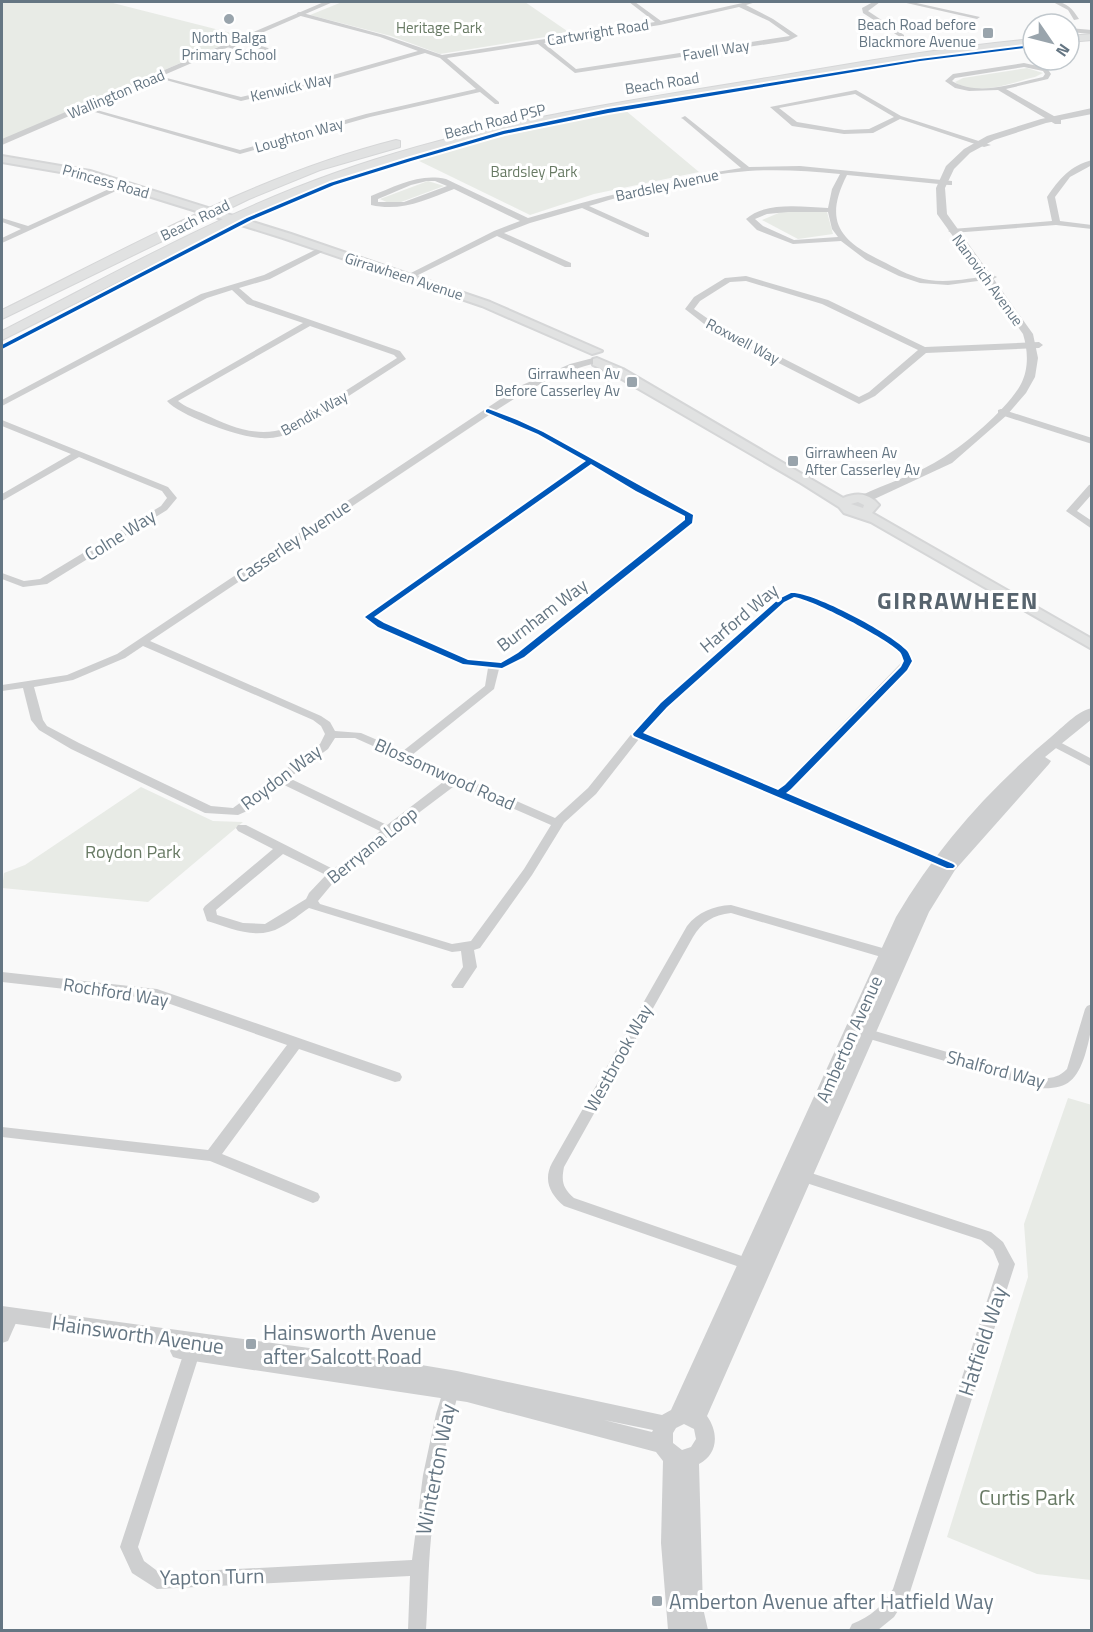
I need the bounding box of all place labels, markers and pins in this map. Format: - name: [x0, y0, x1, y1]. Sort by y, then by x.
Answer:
- marker: North Balga Primary School: [222, 12, 236, 26]
- place label: Beach Road before Blackmore Avenue: [857, 13, 976, 53]
- place label: North Balga Primary School: [181, 26, 277, 66]
- marker: Beach Road before Blackmore Avenue: [981, 26, 995, 40]
- place label: Girrawheen Av Before Casserley Av: [495, 362, 620, 402]
- marker: Girrawheen Av Before Casserley Av: [625, 375, 639, 389]
- place label: Girrawheen Av After Casserley Av: [805, 441, 920, 481]
- marker: Girrawheen Av After Casserley Av: [786, 454, 800, 468]
- place label: Hainsworth Avenue after Salcott Road: [263, 1316, 436, 1372]
- marker: Hainsworth Avenue after Salcott Road: [244, 1337, 258, 1351]
- place label: Amberton Avenue after Hatfield Way: [669, 1585, 994, 1617]
- marker: Amberton Avenue after Hatfield Way: [650, 1594, 664, 1608]

